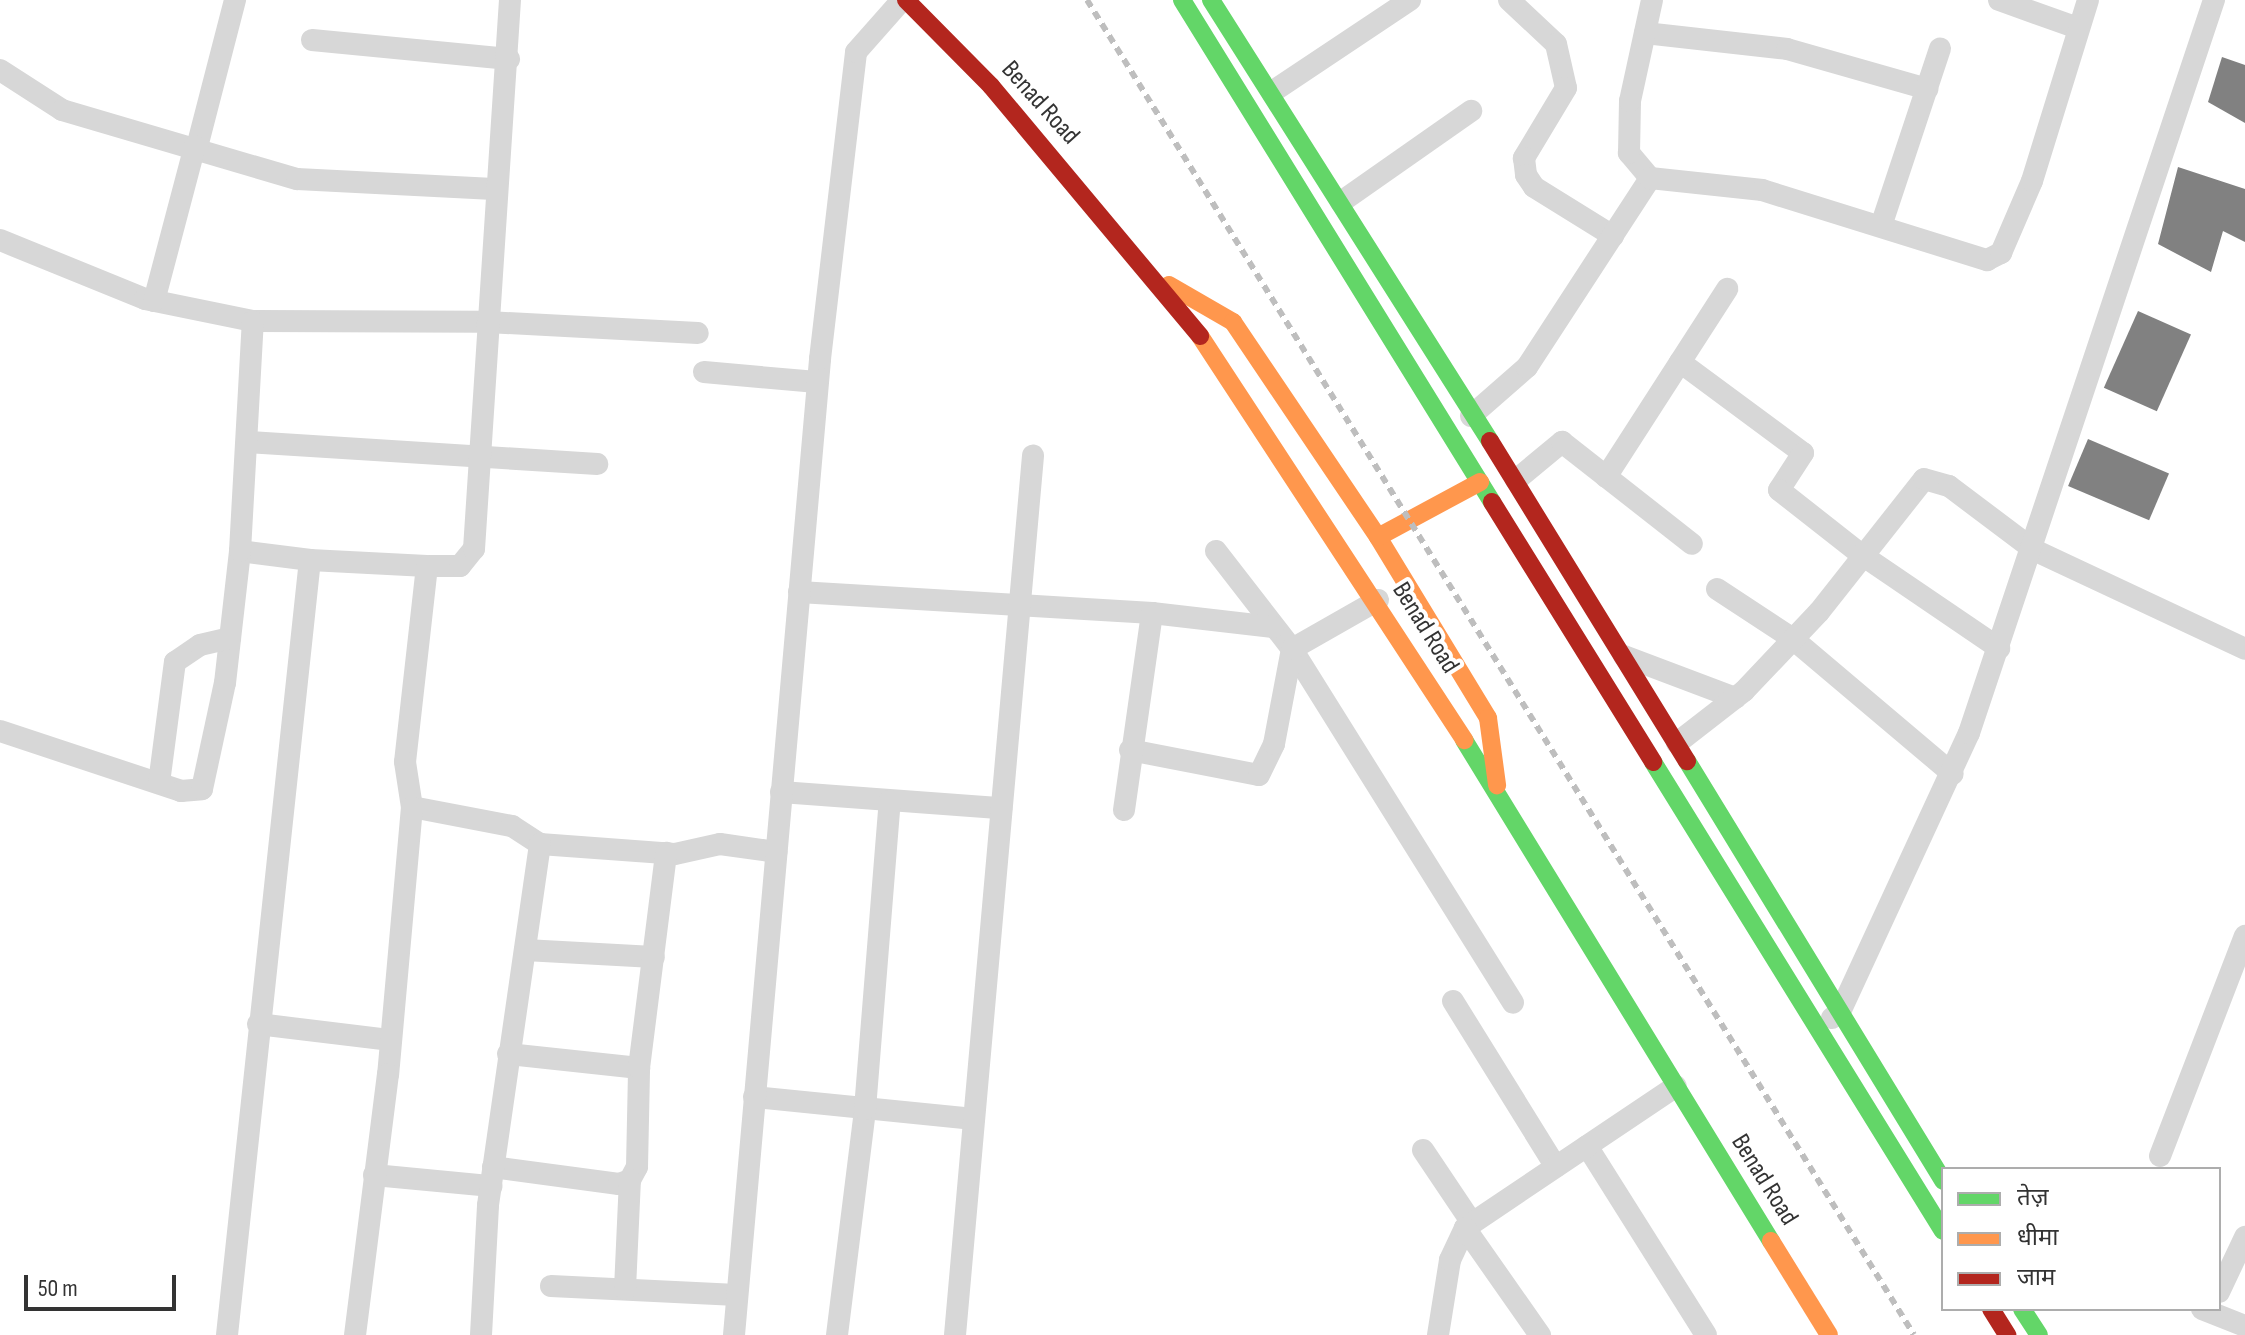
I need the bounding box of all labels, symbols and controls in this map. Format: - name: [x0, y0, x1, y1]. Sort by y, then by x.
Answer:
- street label: Benad Road: [994, 55, 1086, 151]
- street label: Benad Road: [1385, 577, 1465, 679]
- street label: Benad Road: [1724, 1129, 1804, 1231]
- legend: [1941, 1167, 2221, 1311]
- text: तेज़: [2017, 1183, 2049, 1212]
- text: धीमा: [2017, 1223, 2059, 1252]
- scale bar: [28, 1259, 180, 1309]
- text: जाम: [2017, 1263, 2055, 1292]
- text: 50 m: [38, 1274, 78, 1303]

